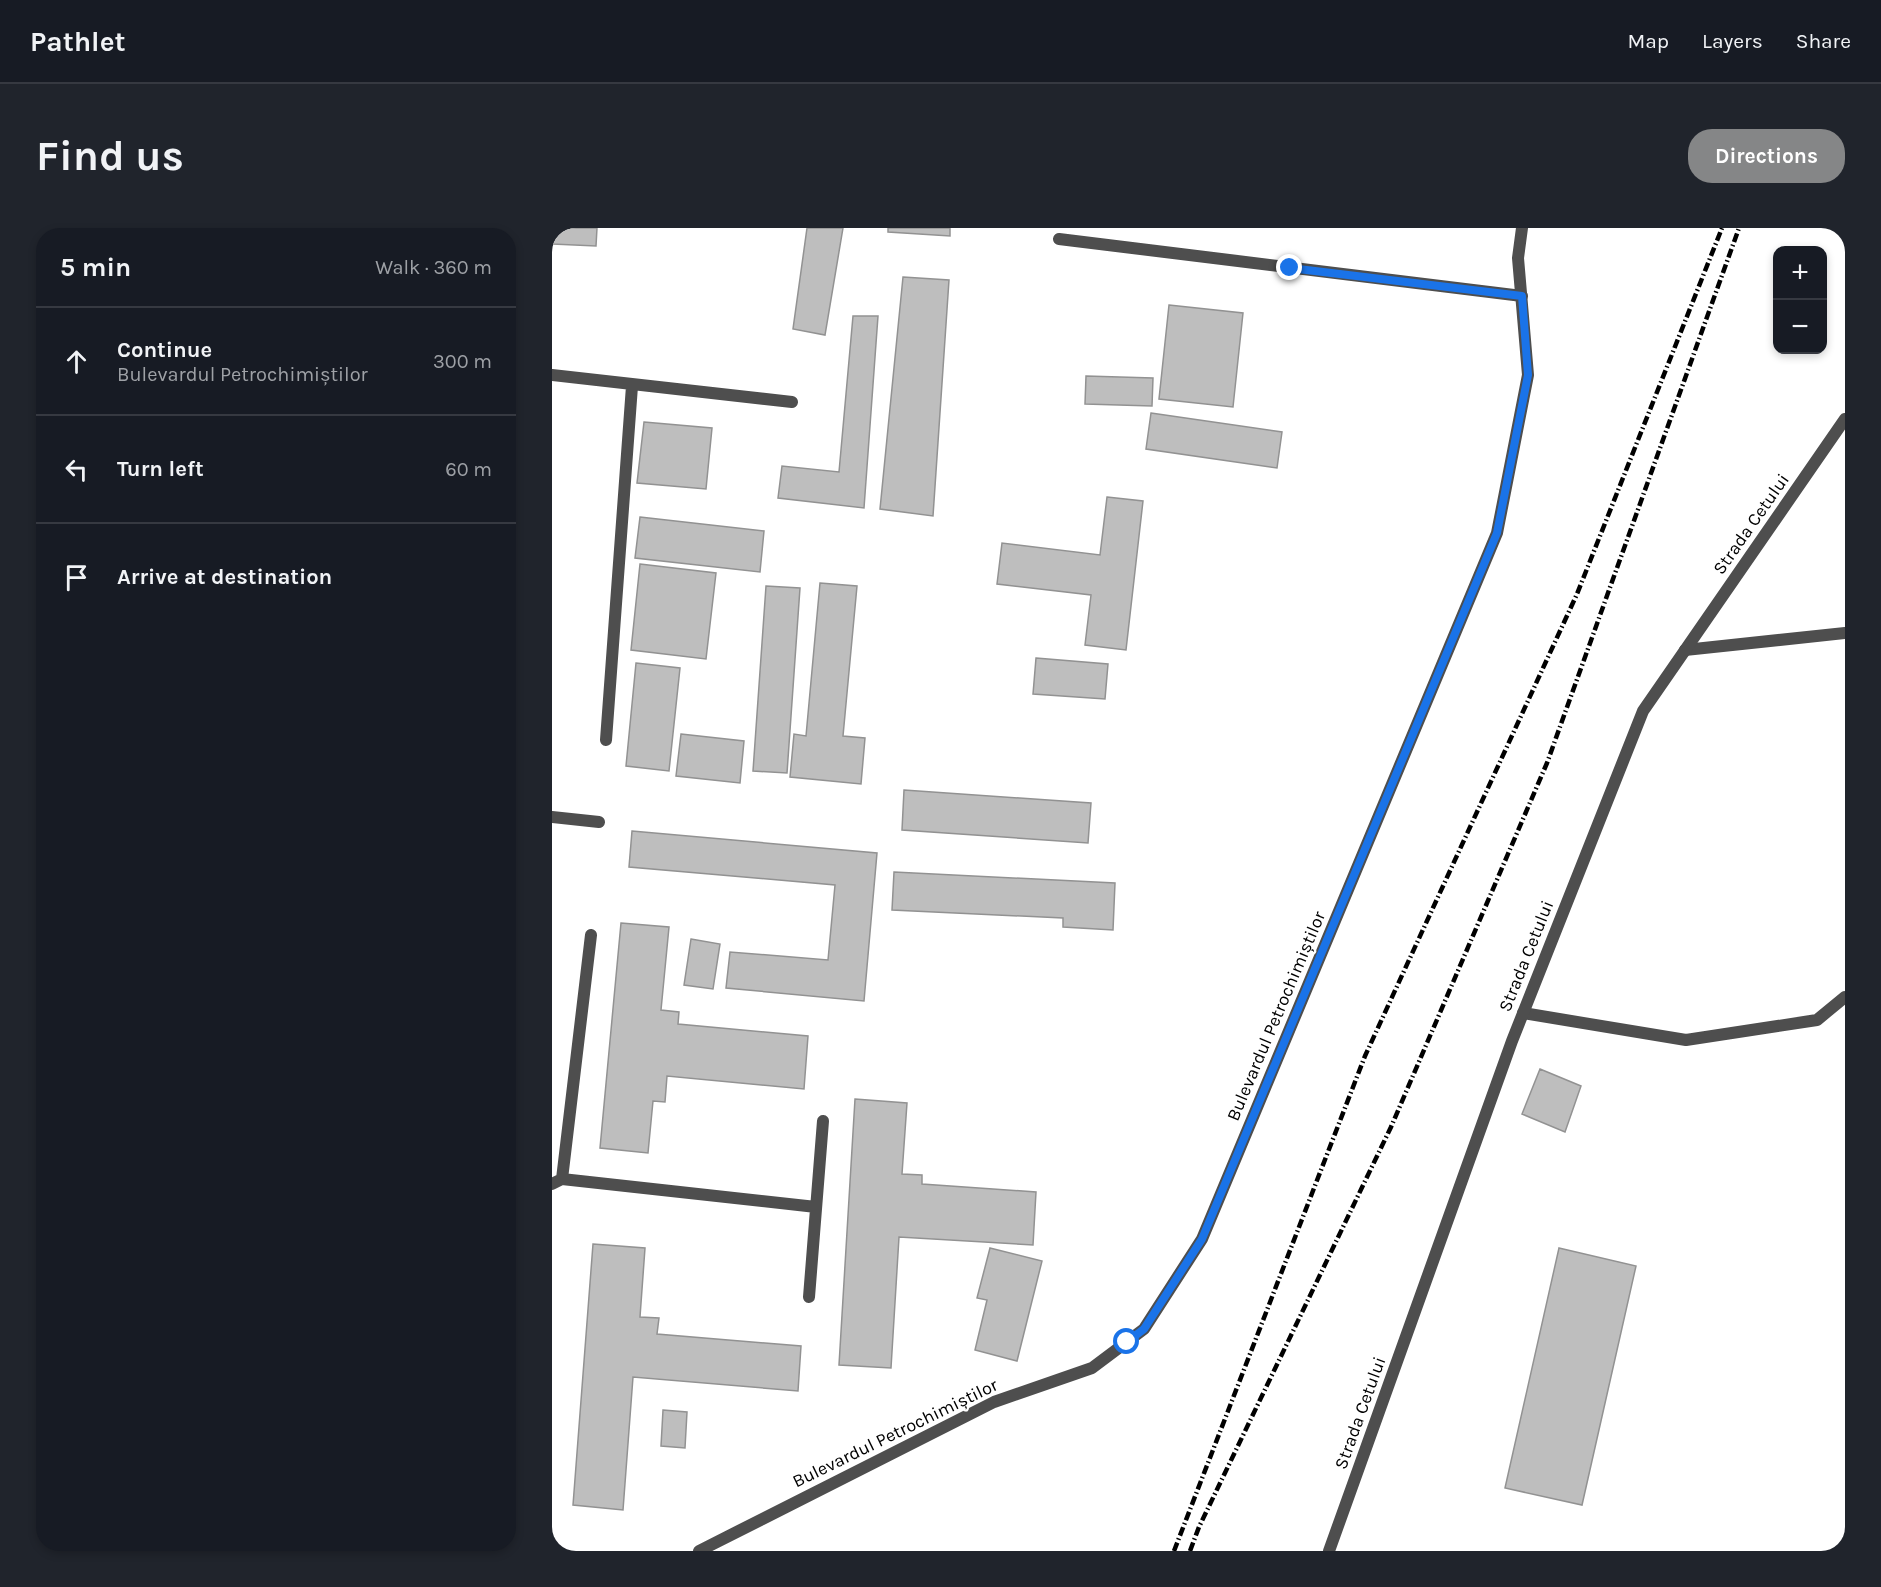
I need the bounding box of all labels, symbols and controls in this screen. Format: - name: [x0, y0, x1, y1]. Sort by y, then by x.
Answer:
- text: Pathlet: [30, 25, 126, 58]
- text: Map: [1627, 29, 1669, 53]
- text: Layers: [1702, 29, 1763, 53]
- text: Share: [1796, 29, 1851, 53]
- button: Directions: [1688, 129, 1845, 183]
- text: Find us: [36, 131, 184, 181]
- map controls: [1773, 246, 1827, 354]
- button: +: [1773, 246, 1827, 300]
- text: 5 min: [60, 252, 131, 283]
- route end: [1276, 254, 1302, 280]
- text: Walk · 360 m: [375, 256, 492, 279]
- button: −: [1773, 300, 1827, 354]
- text: Continue: [117, 337, 212, 363]
- icon: ahead: [60, 345, 93, 378]
- text: 300 m: [433, 350, 492, 373]
- text: Bulevardul Petrochimiștilor: [117, 363, 368, 386]
- icon: left: [60, 453, 93, 486]
- text: Turn left: [117, 456, 204, 482]
- text: 60 m: [445, 458, 492, 481]
- street label: Strada Cetului: [1708, 469, 1794, 579]
- icon: arrive: [60, 561, 93, 594]
- text: Arrive at destination: [117, 564, 332, 590]
- street label: Strada Cetului: [1494, 897, 1558, 1015]
- street label: Bulevardul Petrochimiștilor: [1222, 907, 1330, 1124]
- route start: [1113, 1328, 1139, 1354]
- street label: Strada Cetului: [1329, 1354, 1391, 1472]
- street label: Bulevardul Petrochimiștilor: [789, 1373, 1002, 1492]

